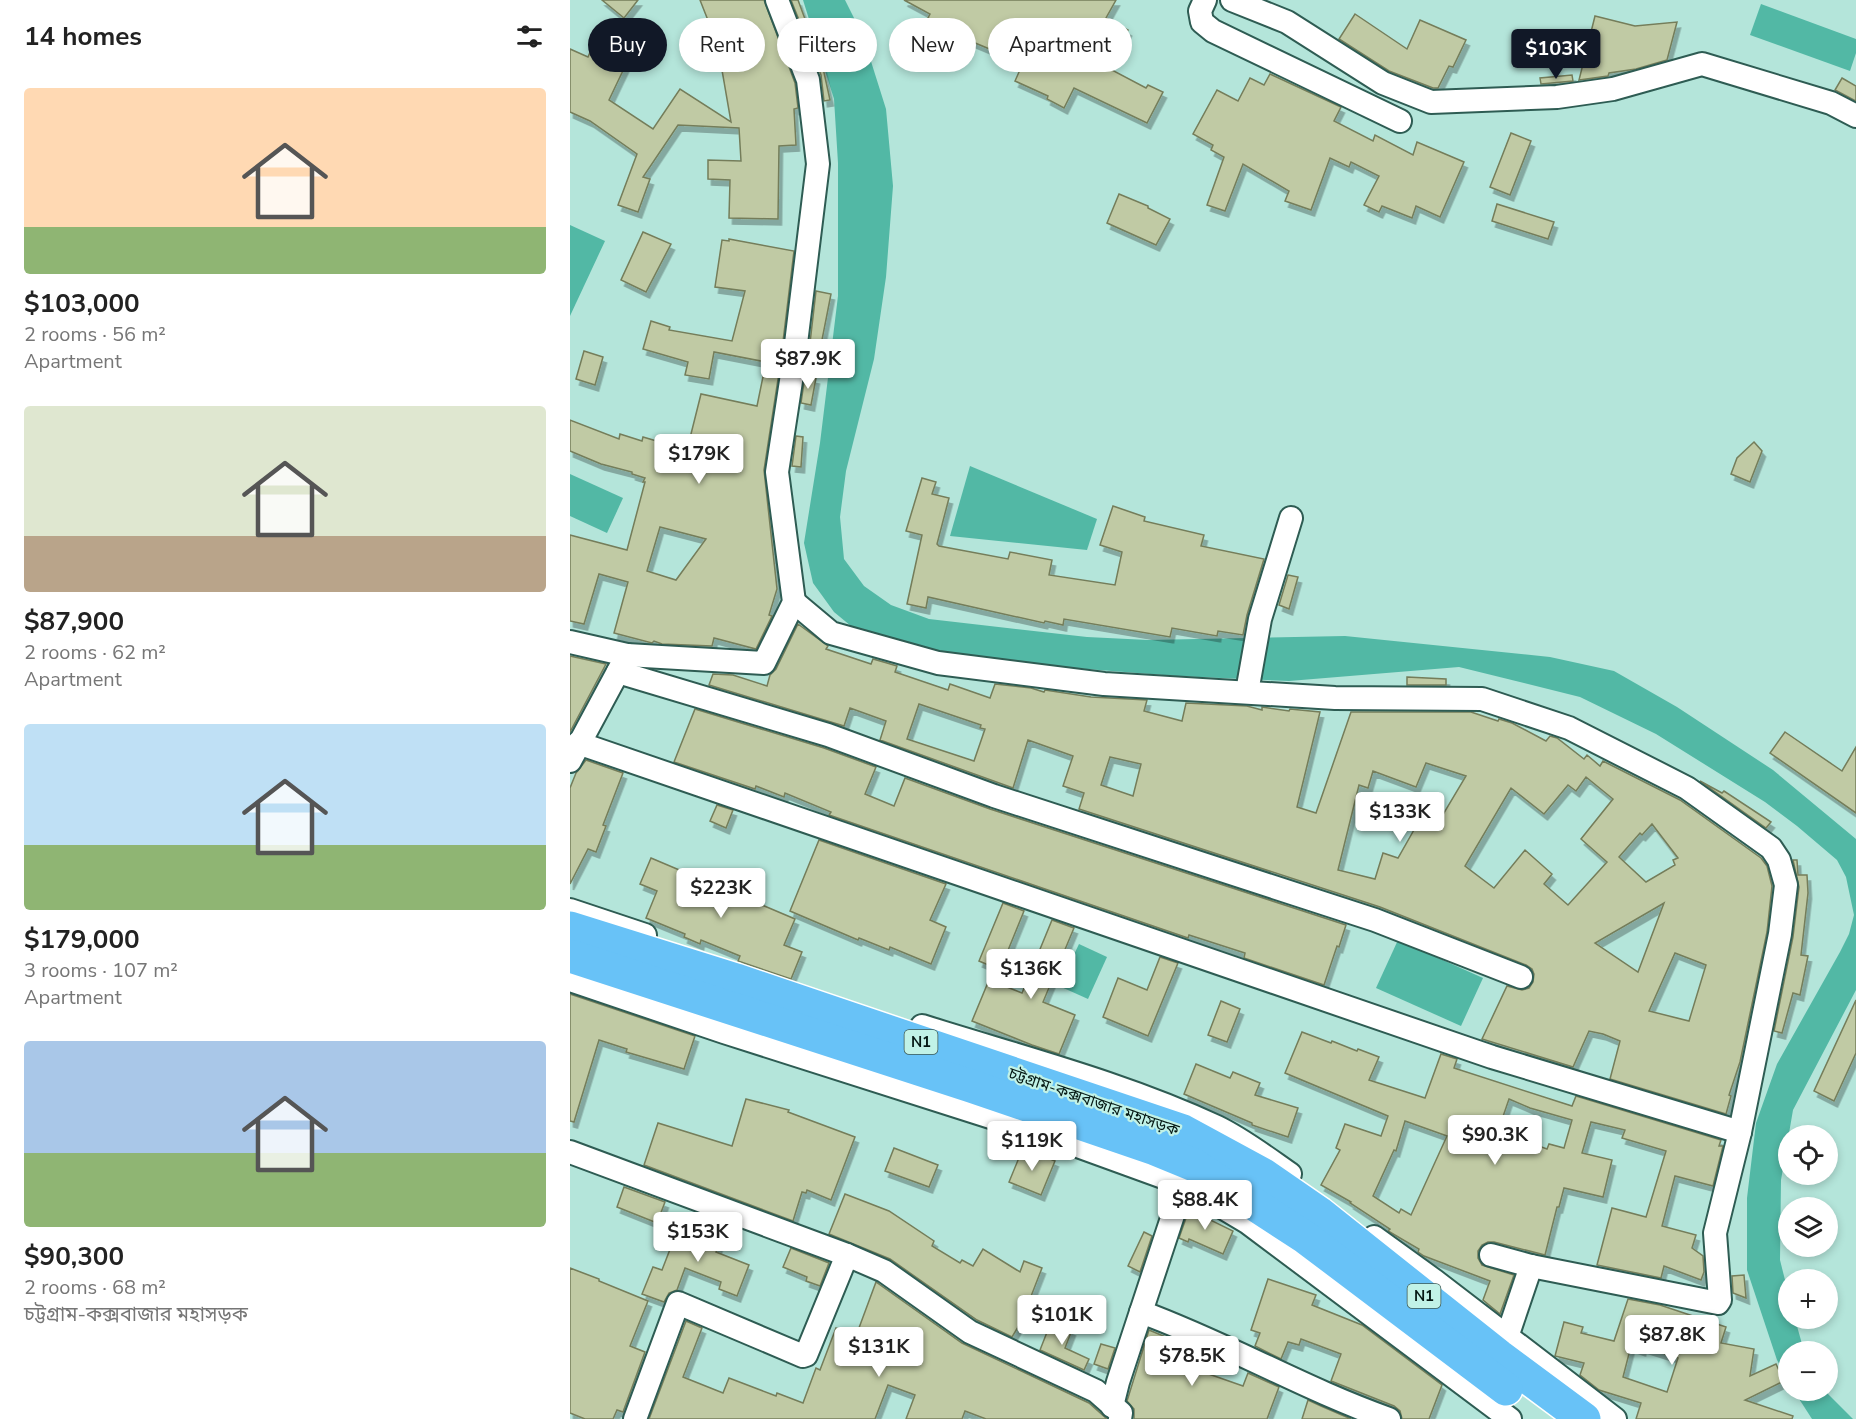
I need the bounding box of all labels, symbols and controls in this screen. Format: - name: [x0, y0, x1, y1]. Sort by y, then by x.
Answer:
- chip: Buy: [588, 18, 667, 72]
- chip: Rent: [679, 18, 765, 72]
- chip: Filters: [777, 18, 877, 72]
- chip: New: [889, 18, 976, 72]
- chip: Apartment: [988, 18, 1132, 72]
- text: 14 homes: [24, 19, 142, 54]
- icon: filters: [513, 20, 546, 53]
- pin: $103K: [1514, 29, 1598, 80]
- text: $103K: [1525, 35, 1587, 62]
- icon: home: [231, 127, 339, 235]
- text: $103,000: [24, 286, 140, 321]
- text: 2 rooms · 56 m²: [24, 321, 166, 348]
- pin: $87.9K: [759, 339, 857, 390]
- text: $87.9K: [775, 345, 841, 372]
- text: Apartment: [24, 348, 122, 375]
- pin: $179K: [657, 434, 741, 485]
- text: $179K: [668, 440, 730, 467]
- icon: home: [231, 445, 339, 553]
- text: $87,900: [24, 604, 124, 639]
- text: 2 rooms · 62 m²: [24, 639, 166, 666]
- text: Apartment: [24, 666, 122, 693]
- icon: home: [231, 763, 339, 871]
- pin: $133K: [1358, 792, 1442, 843]
- text: $133K: [1369, 798, 1431, 825]
- pin: $223K: [679, 868, 763, 919]
- text: $223K: [690, 874, 752, 901]
- text: $179,000: [24, 922, 140, 957]
- pin: $136K: [989, 949, 1073, 1000]
- text: $136K: [1000, 955, 1062, 982]
- text: 3 rooms · 107 m²: [24, 957, 178, 984]
- text: Apartment: [24, 984, 122, 1011]
- road number: N1: [904, 1030, 938, 1054]
- street label: চট্টগ্রাম-কক্সবাজার মহাসড়ক: [1004, 1062, 1183, 1142]
- icon: home: [231, 1080, 339, 1188]
- pin: $90.3K: [1446, 1115, 1544, 1166]
- pin: $119K: [990, 1121, 1074, 1172]
- text: $90.3K: [1462, 1121, 1528, 1148]
- map controls: [1778, 1125, 1838, 1401]
- button: locate: [1778, 1125, 1838, 1185]
- text: $119K: [1001, 1127, 1063, 1154]
- pin: $88.4K: [1156, 1180, 1254, 1231]
- text: $88.4K: [1172, 1186, 1238, 1213]
- button: layers: [1778, 1197, 1838, 1257]
- pin: $153K: [656, 1212, 740, 1263]
- text: $153K: [667, 1218, 729, 1245]
- text: $90,300: [24, 1239, 124, 1274]
- button: +: [1778, 1269, 1838, 1329]
- text: 2 rooms · 68 m²: [24, 1274, 166, 1301]
- road number: N1: [1408, 1284, 1440, 1308]
- pin: $101K: [1020, 1295, 1104, 1346]
- text: চট্টগ্রাম-কক্সবাজার মহাসড়ক: [24, 1301, 248, 1328]
- text: $101K: [1031, 1301, 1093, 1328]
- pin: $87.8K: [1623, 1315, 1721, 1366]
- text: $87.8K: [1639, 1321, 1705, 1348]
- pin: $131K: [837, 1327, 921, 1378]
- text: $131K: [848, 1333, 910, 1360]
- pin: $78.5K: [1143, 1336, 1241, 1387]
- button: −: [1778, 1341, 1838, 1401]
- text: $78.5K: [1159, 1342, 1225, 1369]

